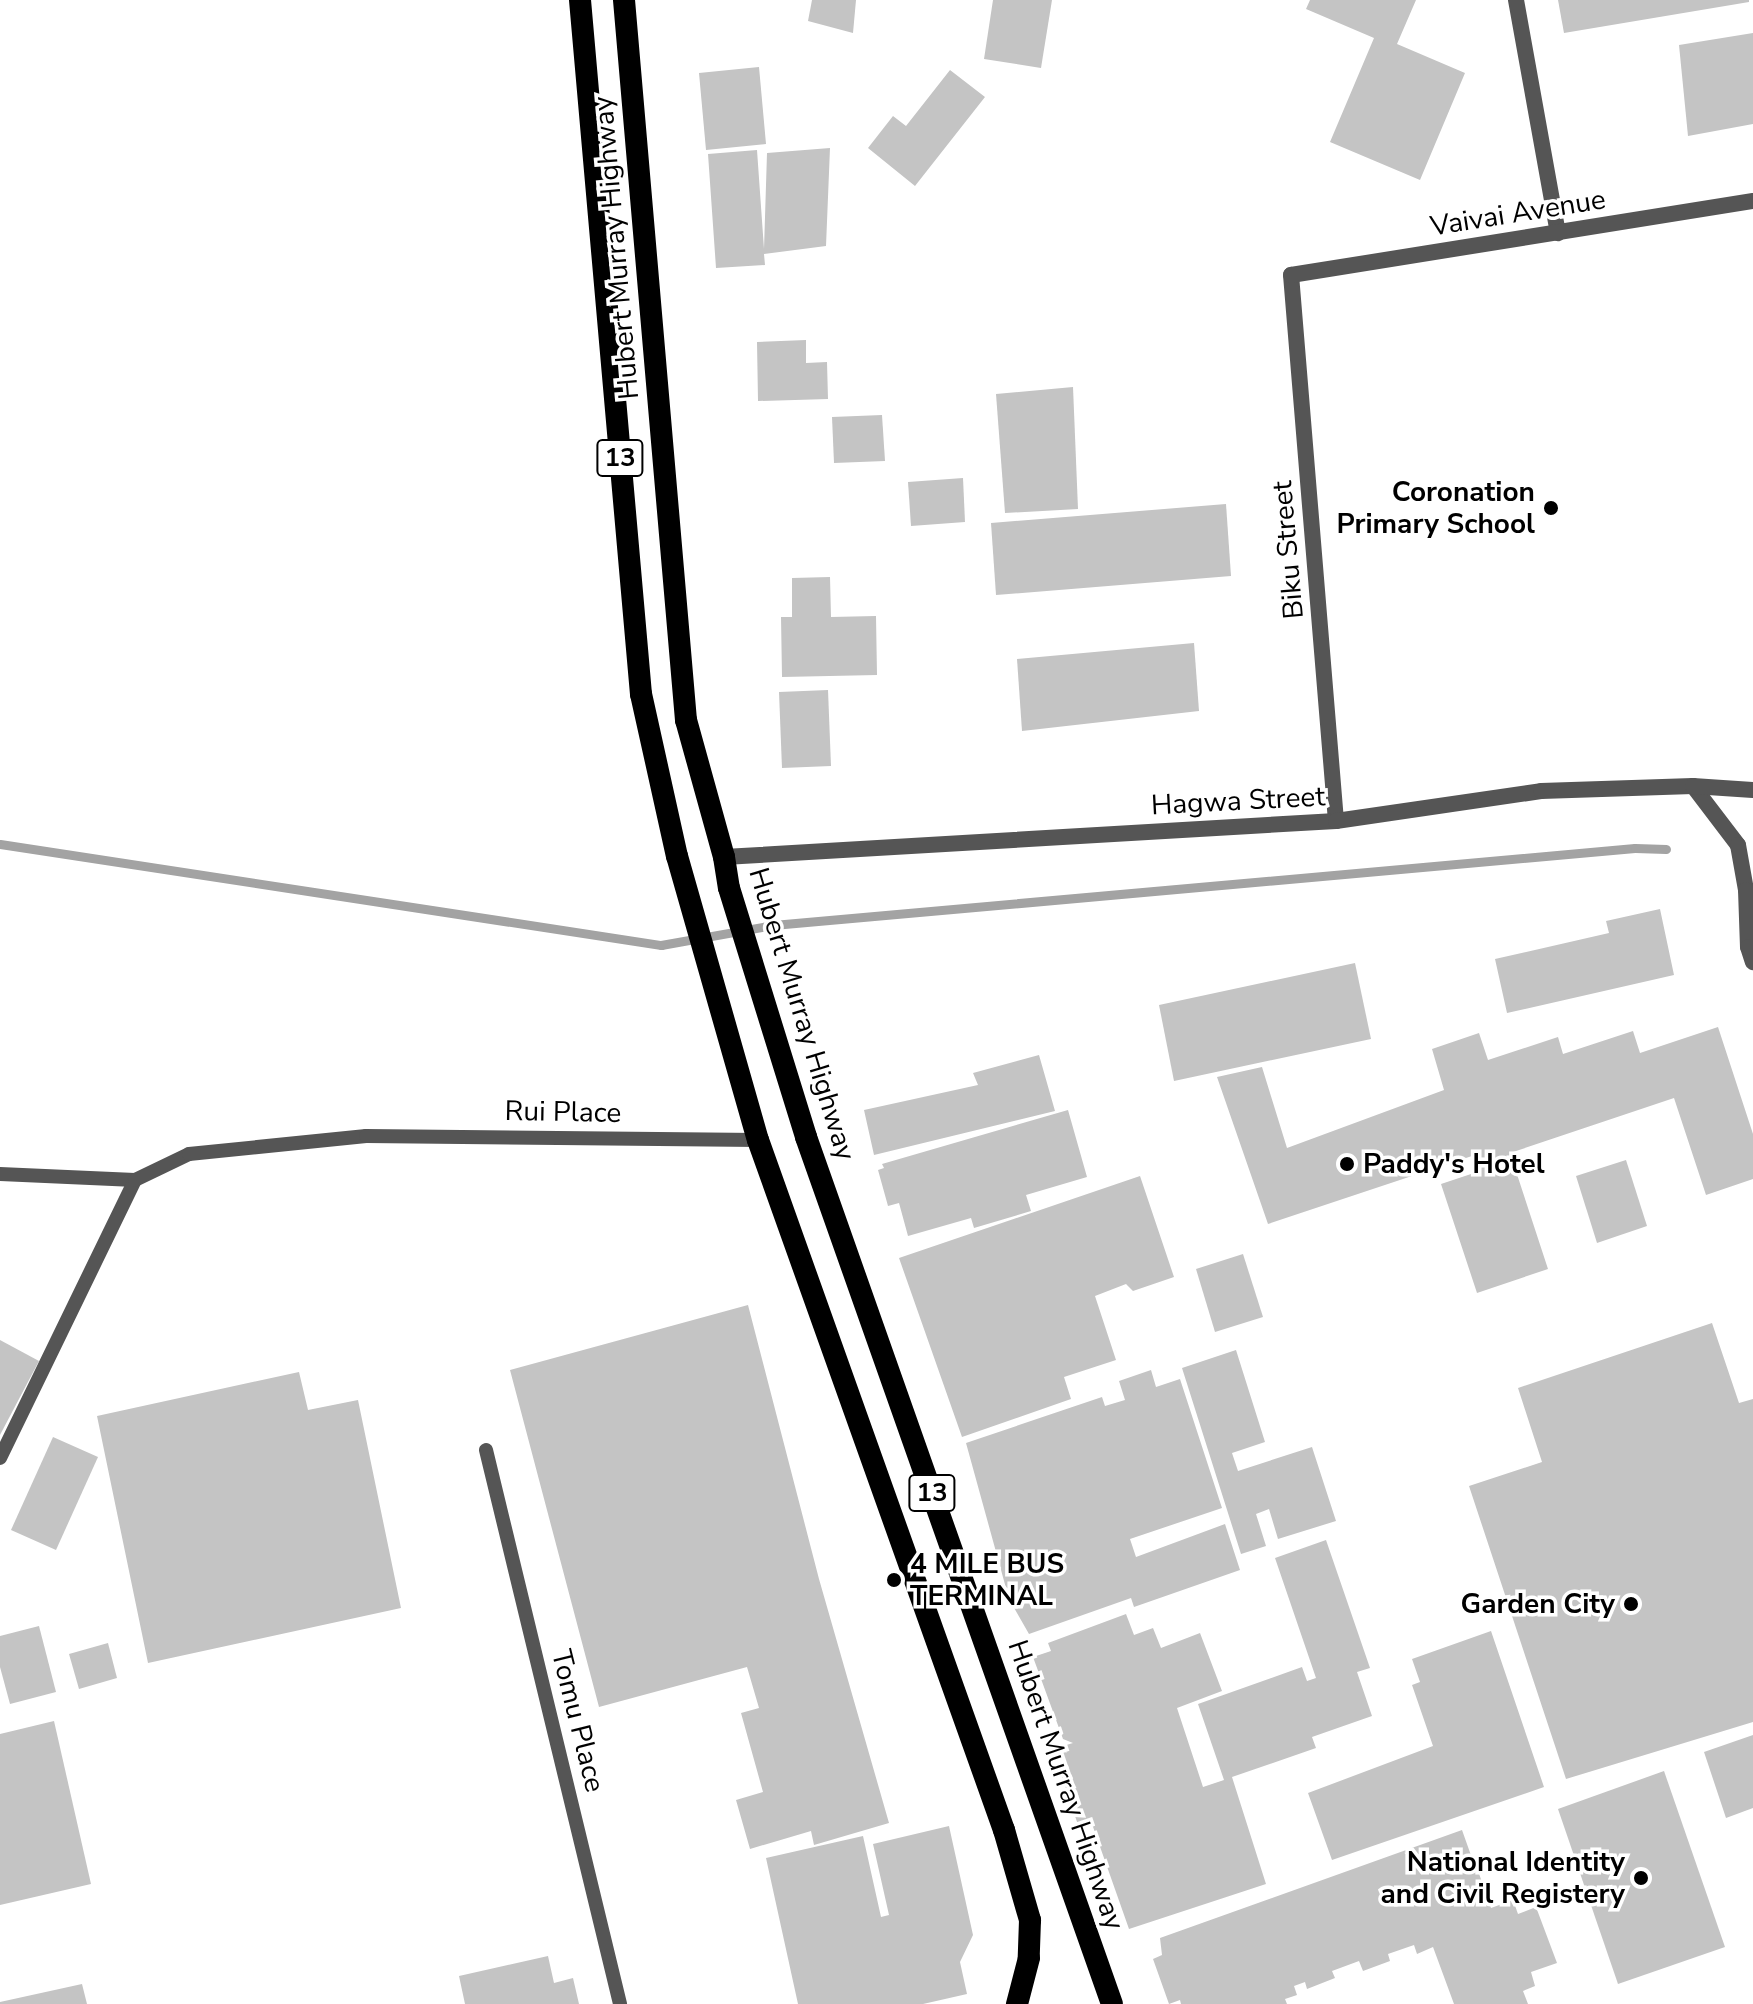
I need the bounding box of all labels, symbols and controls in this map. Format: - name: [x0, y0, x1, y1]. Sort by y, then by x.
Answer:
- street label: Hubert Murray Highway: [586, 95, 646, 401]
- street label: Vaivai Avenue: [1428, 183, 1608, 243]
- road number: 13: [596, 436, 644, 480]
- place label: Coronation Primary School: [1336, 475, 1535, 541]
- street label: Biku Street: [1265, 479, 1311, 621]
- marker: Coronation Primary School: [1542, 499, 1560, 517]
- street label: Hagwa Street: [1150, 780, 1326, 822]
- street label: Hubert Murray Highway: [741, 864, 863, 1164]
- street label: Rui Place: [504, 1094, 622, 1130]
- place label: Paddy's Hotel: [1363, 1147, 1545, 1181]
- marker: Paddy's Hotel: [1338, 1155, 1356, 1173]
- road number: 13: [908, 1471, 956, 1515]
- place label: 4 MILE BUS TERMINAL: [910, 1547, 1064, 1613]
- marker: 4 MILE BUS TERMINAL: [885, 1571, 903, 1589]
- place label: Garden City: [1461, 1587, 1615, 1621]
- marker: Garden City: [1622, 1595, 1640, 1613]
- street label: Hubert Murray Highway: [1001, 1636, 1131, 1934]
- street label: Tomu Place: [544, 1646, 612, 1796]
- place label: National Identity and Civil Registery: [1380, 1845, 1625, 1911]
- marker: National Identity and Civil Registery: [1632, 1869, 1650, 1887]

